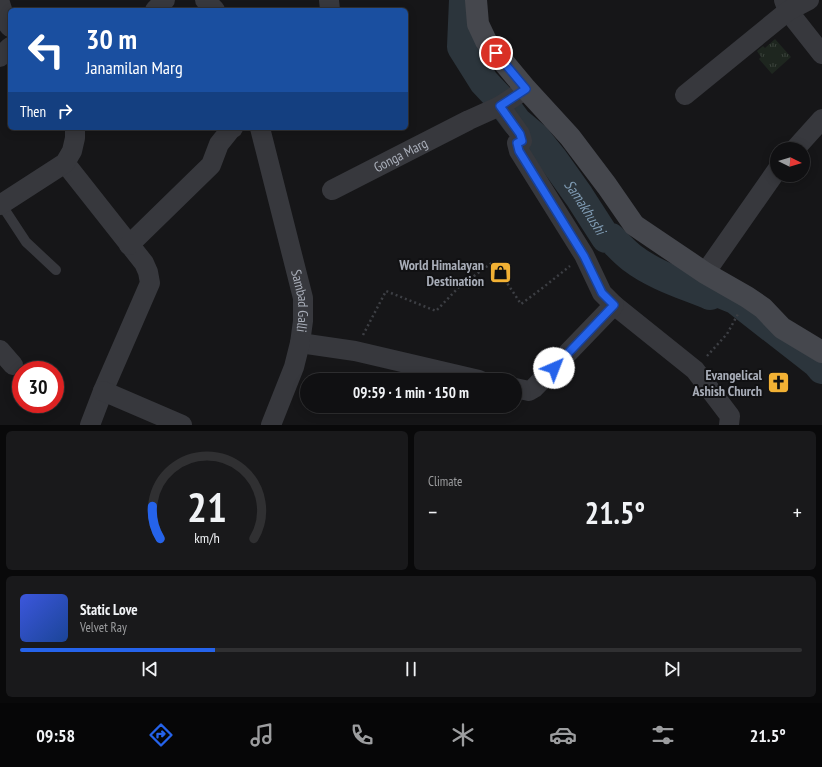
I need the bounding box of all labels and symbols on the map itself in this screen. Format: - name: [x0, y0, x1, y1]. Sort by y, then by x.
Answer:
- pin: [479, 36, 513, 70]
- street label: Gonga Marg: [371, 134, 431, 176]
- north arrow: [770, 142, 810, 182]
- water label: Samakhushi: [561, 175, 612, 239]
- place label: World Himalayan Destination: [398, 256, 484, 290]
- shop icon: World Himalayan Destination: [487, 260, 513, 286]
- street label: Sambad Galli: [287, 268, 312, 334]
- position arrow: [533, 347, 575, 389]
- speed limit sign: 30: [12, 361, 64, 413]
- place label: Evangelical Ashish Church: [692, 366, 763, 400]
- church icon: Evangelical Ashish Church: [765, 370, 791, 396]

